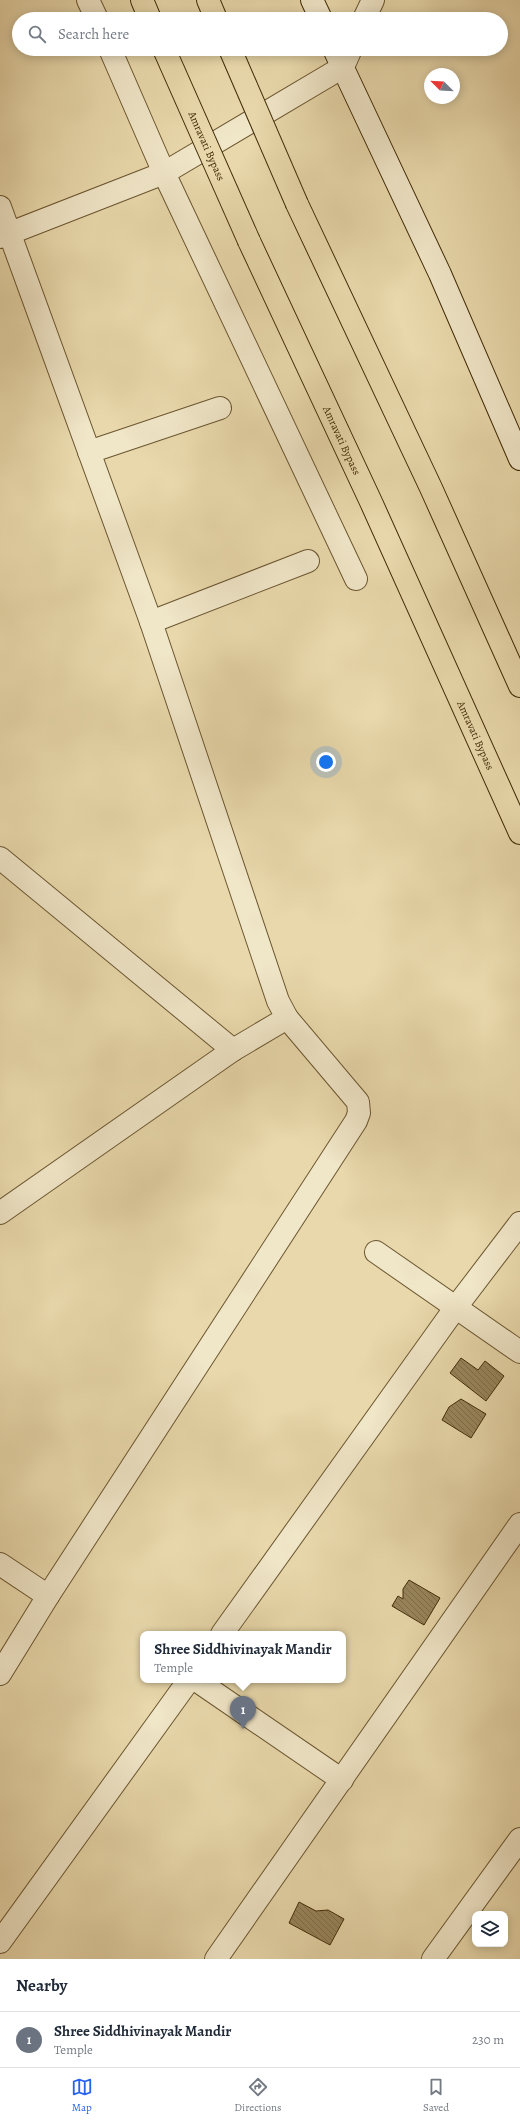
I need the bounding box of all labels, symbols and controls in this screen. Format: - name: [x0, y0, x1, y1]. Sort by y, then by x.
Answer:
- search box: [12, 12, 508, 56]
- icon: search: [26, 23, 48, 45]
- text: Search here: [58, 24, 129, 44]
- north arrow: [424, 68, 460, 104]
- street label: Amravati Bypass: [185, 108, 229, 183]
- street label: Amravati Bypass: [319, 403, 365, 477]
- street label: Amravati Bypass: [454, 697, 498, 772]
- your location: [316, 752, 336, 772]
- popup: [140, 1631, 346, 1683]
- text: Shree Siddhivinayak Mandir: [154, 1639, 332, 1659]
- text: Temple: [154, 1659, 193, 1676]
- pin: 1: [230, 1696, 256, 1729]
- map controls: [472, 1911, 508, 1947]
- button: layers: [472, 1911, 508, 1947]
- text: Nearby: [16, 1974, 67, 1997]
- text: Shree Siddhivinayak Mandir: [54, 2021, 232, 2041]
- text: 1: [27, 2031, 31, 2048]
- text: 230 m: [472, 2031, 504, 2048]
- text: Temple: [54, 2041, 93, 2058]
- tab: Map: [71, 2076, 93, 2115]
- tab: Directions: [234, 2076, 282, 2115]
- tab: Saved: [423, 2076, 449, 2115]

